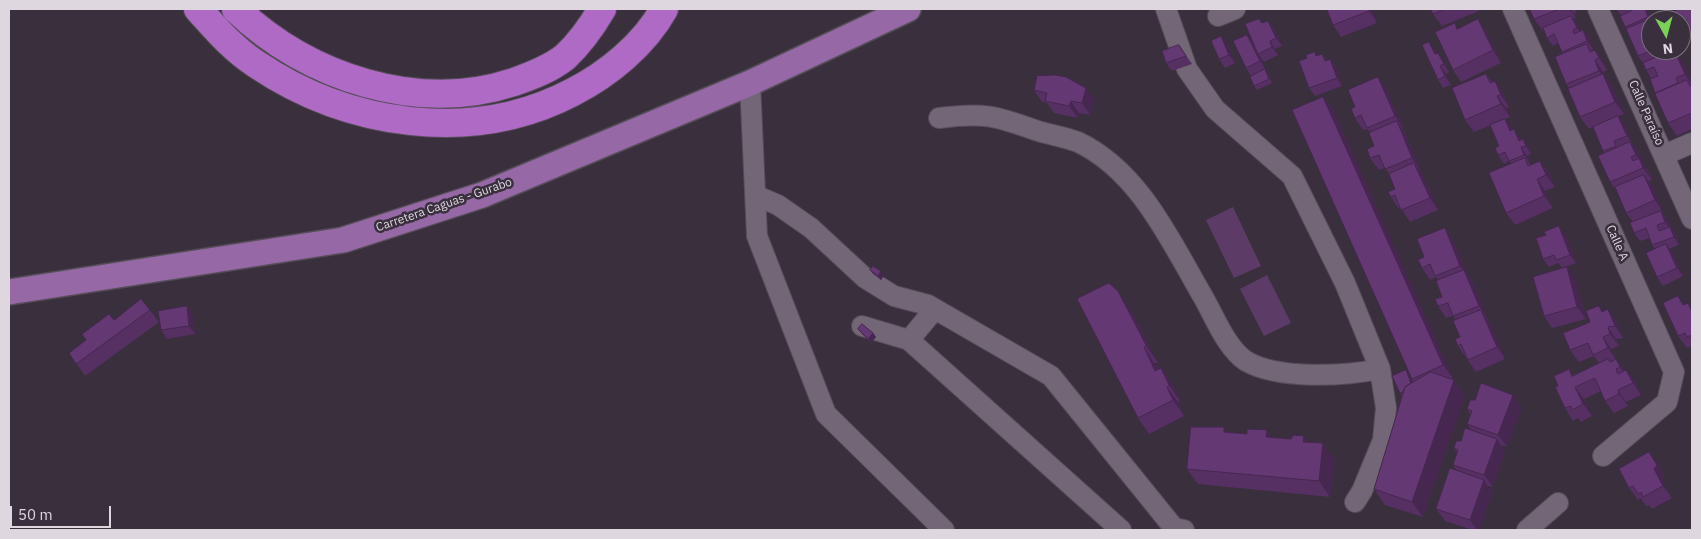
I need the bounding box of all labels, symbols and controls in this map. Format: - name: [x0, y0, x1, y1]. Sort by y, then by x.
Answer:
- north arrow: [1641, 10, 1691, 60]
- text: N: [1662, 39, 1674, 58]
- street label: Calle Paraíso: [1625, 78, 1667, 148]
- street label: Carretera Caguas - Gurabo: [374, 175, 514, 235]
- street label: Calle A: [1603, 223, 1631, 263]
- scale bar: [12, 496, 114, 528]
- text: 50 m: [18, 505, 53, 524]

